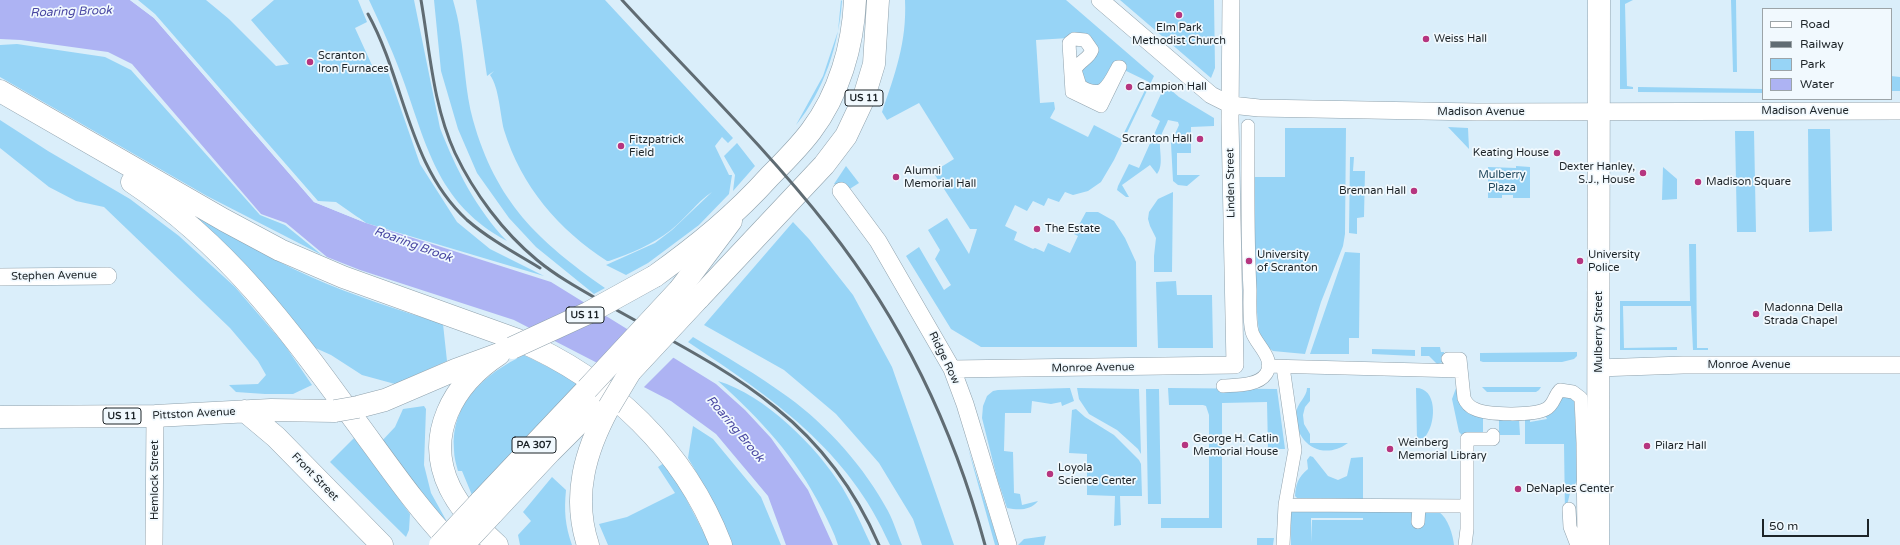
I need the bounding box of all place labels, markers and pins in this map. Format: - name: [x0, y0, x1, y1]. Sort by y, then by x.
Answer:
- marker: Elm Park Methodist Church: [1174, 10, 1184, 20]
- place label: Elm Park Methodist Church: [1132, 21, 1226, 47]
- place label: Weiss Hall: [1434, 32, 1487, 46]
- marker: Weiss Hall: [1421, 34, 1431, 44]
- place label: Scranton Iron Furnaces: [318, 49, 389, 75]
- marker: Scranton Iron Furnaces: [305, 57, 315, 67]
- place label: Campion Hall: [1137, 80, 1207, 94]
- marker: Campion Hall: [1124, 82, 1134, 92]
- place label: Scranton Hall: [1122, 132, 1192, 146]
- place label: Fitzpatrick Field: [629, 133, 684, 159]
- marker: Scranton Hall: [1195, 134, 1205, 144]
- marker: Fitzpatrick Field: [616, 141, 626, 151]
- place label: Keating House: [1473, 146, 1549, 160]
- marker: Keating House: [1552, 148, 1562, 158]
- place label: Dexter Hanley, S.J., House: [1559, 160, 1635, 186]
- place label: Alumni Memorial Hall: [904, 164, 976, 190]
- marker: Dexter Hanley, S.J., House: [1638, 168, 1648, 178]
- marker: Alumni Memorial Hall: [891, 172, 901, 182]
- place label: Madison Square: [1706, 175, 1791, 189]
- marker: Madison Square: [1693, 177, 1703, 187]
- place label: Brennan Hall: [1339, 184, 1406, 198]
- marker: Brennan Hall: [1409, 186, 1419, 196]
- place label: The Estate: [1045, 222, 1100, 236]
- marker: The Estate: [1032, 224, 1042, 234]
- place label: University of Scranton: [1257, 248, 1318, 274]
- place label: University Police: [1588, 248, 1640, 274]
- marker: University of Scranton: [1244, 256, 1254, 266]
- marker: University Police: [1575, 256, 1585, 266]
- place label: Madonna Della Strada Chapel: [1764, 301, 1843, 327]
- marker: Madonna Della Strada Chapel: [1751, 309, 1761, 319]
- place label: George H. Catlin Memorial House: [1193, 432, 1278, 458]
- place label: Weinberg Memorial Library: [1398, 436, 1487, 462]
- place label: Pilarz Hall: [1655, 439, 1706, 453]
- marker: George H. Catlin Memorial House: [1180, 440, 1190, 450]
- marker: Pilarz Hall: [1642, 441, 1652, 451]
- marker: Weinberg Memorial Library: [1385, 444, 1395, 454]
- place label: Loyola Science Center: [1058, 461, 1136, 487]
- marker: Loyola Science Center: [1045, 469, 1055, 479]
- place label: DeNaples Center: [1526, 482, 1614, 496]
- marker: DeNaples Center: [1513, 484, 1523, 494]

